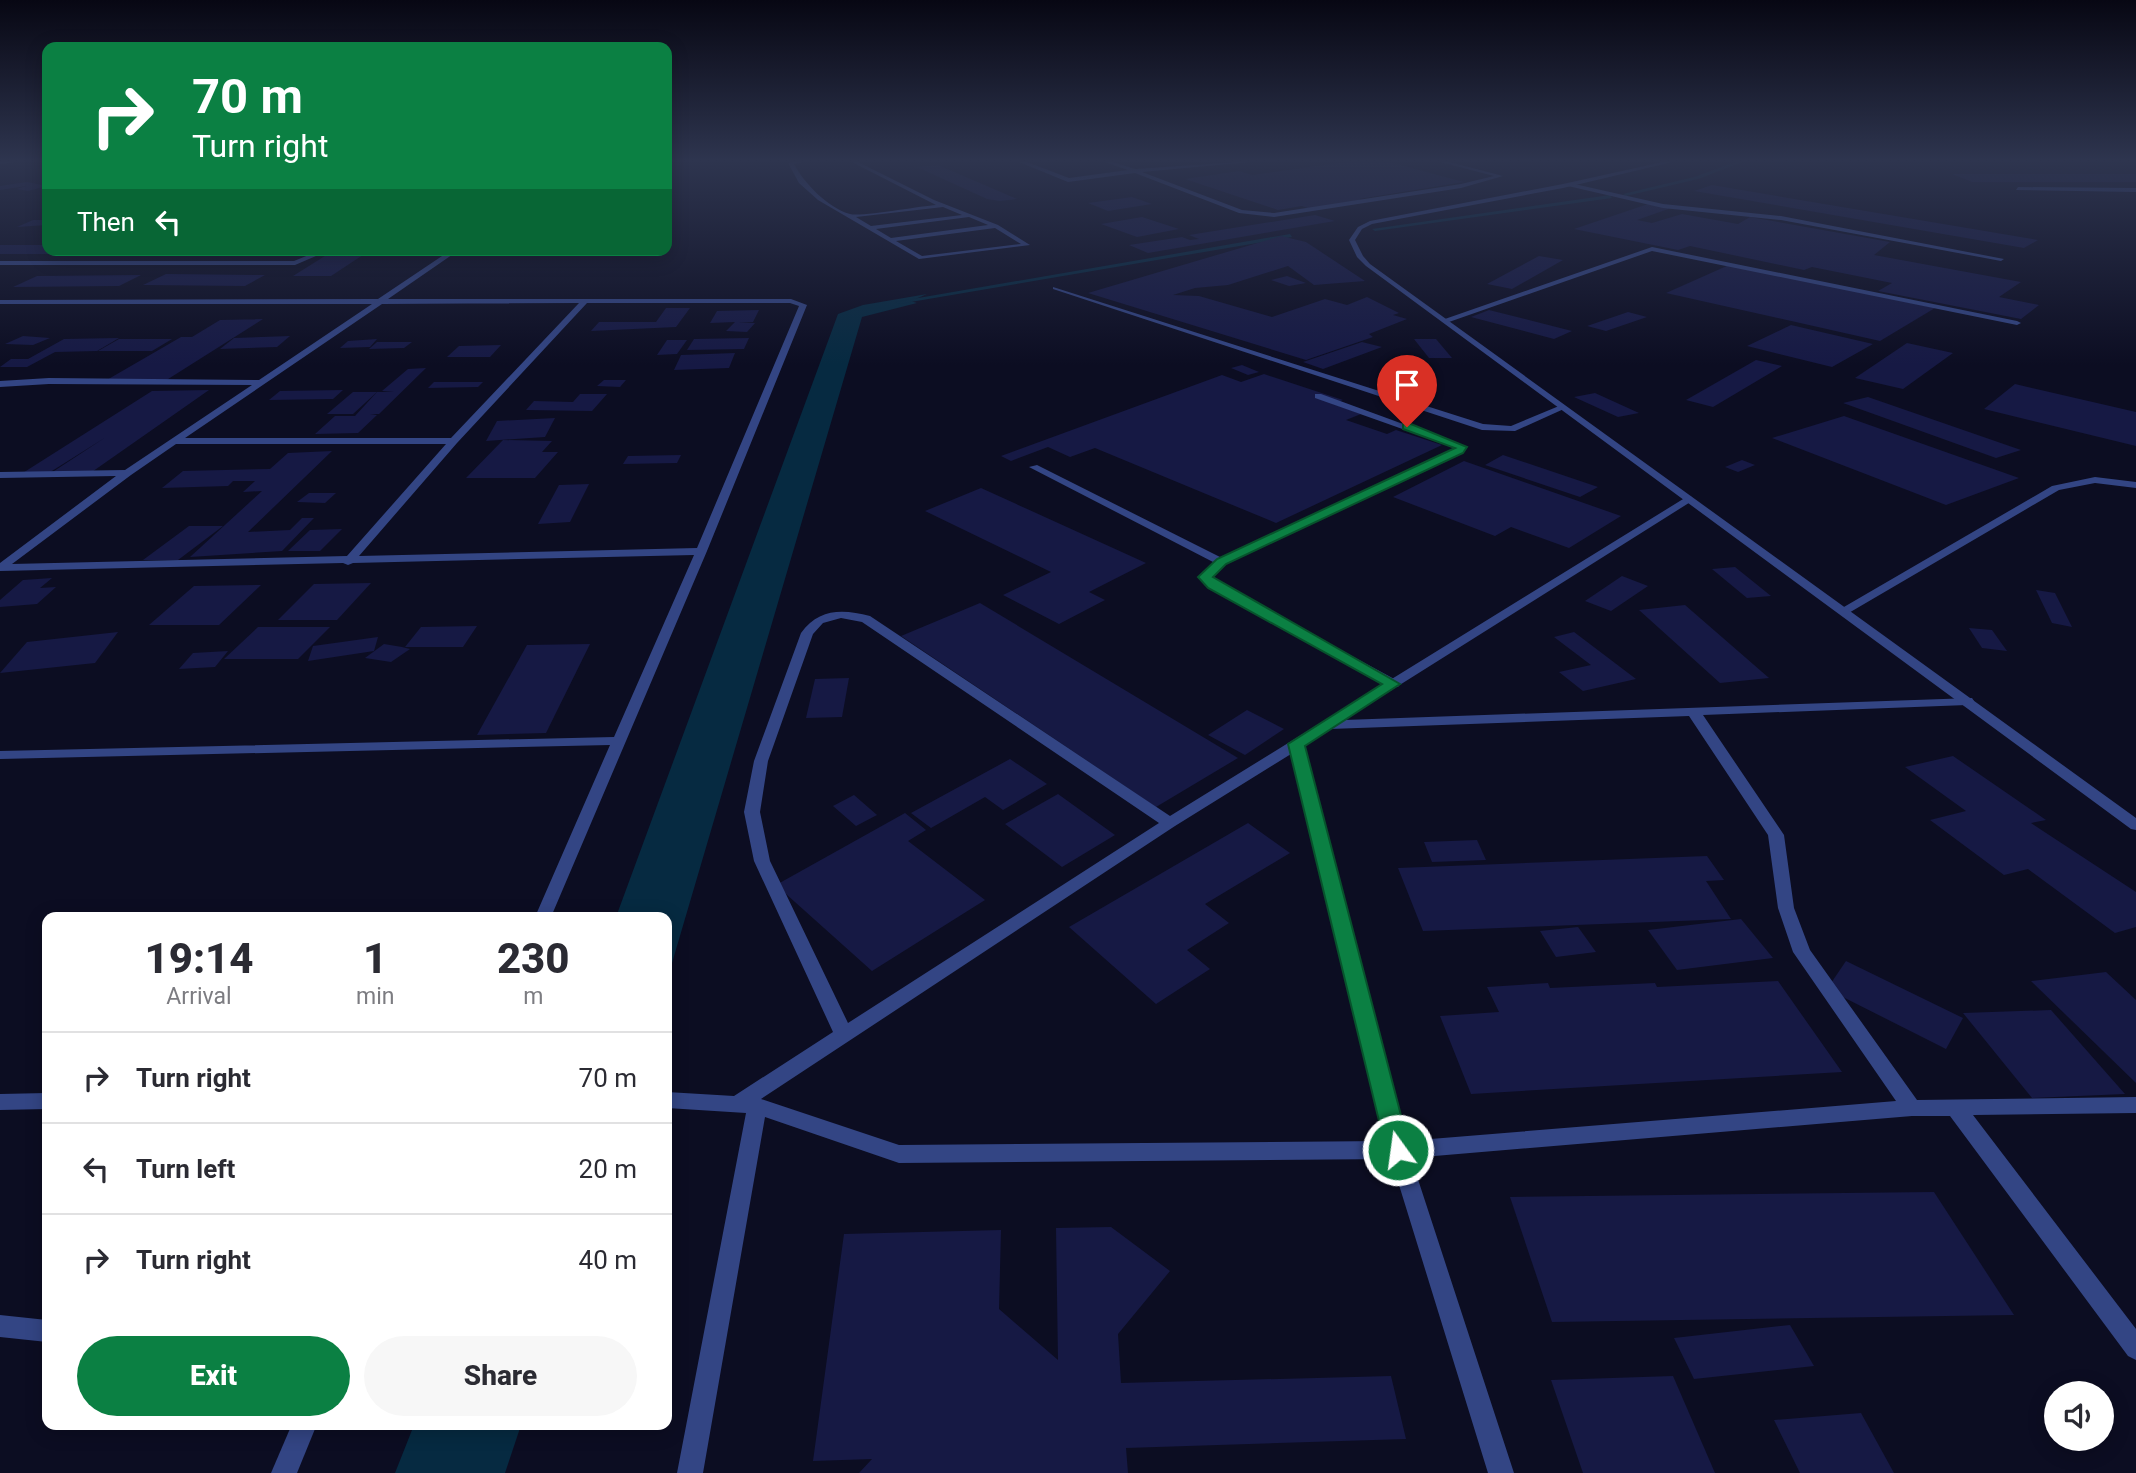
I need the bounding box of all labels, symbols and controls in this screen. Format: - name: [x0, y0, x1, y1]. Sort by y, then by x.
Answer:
- text: 70 m: [192, 68, 303, 125]
- icon: right: [77, 70, 168, 161]
- text: Turn right: [192, 127, 328, 165]
- icon: left: [149, 203, 187, 241]
- text: Then: [77, 207, 135, 237]
- pin: [1377, 355, 1437, 427]
- icon: arrive: [1388, 366, 1426, 404]
- text: 19:14: [144, 934, 254, 983]
- text: 1: [363, 934, 387, 983]
- text: 230: [497, 934, 570, 983]
- text: Arrival: [166, 983, 232, 1010]
- text: min: [356, 983, 394, 1010]
- text: m: [523, 983, 543, 1010]
- icon: right: [77, 1059, 115, 1097]
- text: Turn right: [136, 1063, 251, 1093]
- text: 70 m: [579, 1063, 637, 1093]
- position arrow: [1361, 1113, 1435, 1187]
- icon: left: [77, 1150, 115, 1188]
- text: Turn left: [136, 1154, 235, 1184]
- text: 20 m: [579, 1154, 637, 1184]
- icon: right: [77, 1241, 115, 1279]
- text: Turn right: [136, 1245, 251, 1275]
- text: 40 m: [579, 1245, 637, 1275]
- button: Exit: [77, 1336, 350, 1416]
- button: Share: [364, 1336, 637, 1416]
- map controls: [2044, 1381, 2114, 1451]
- button: sound: [2044, 1381, 2114, 1451]

